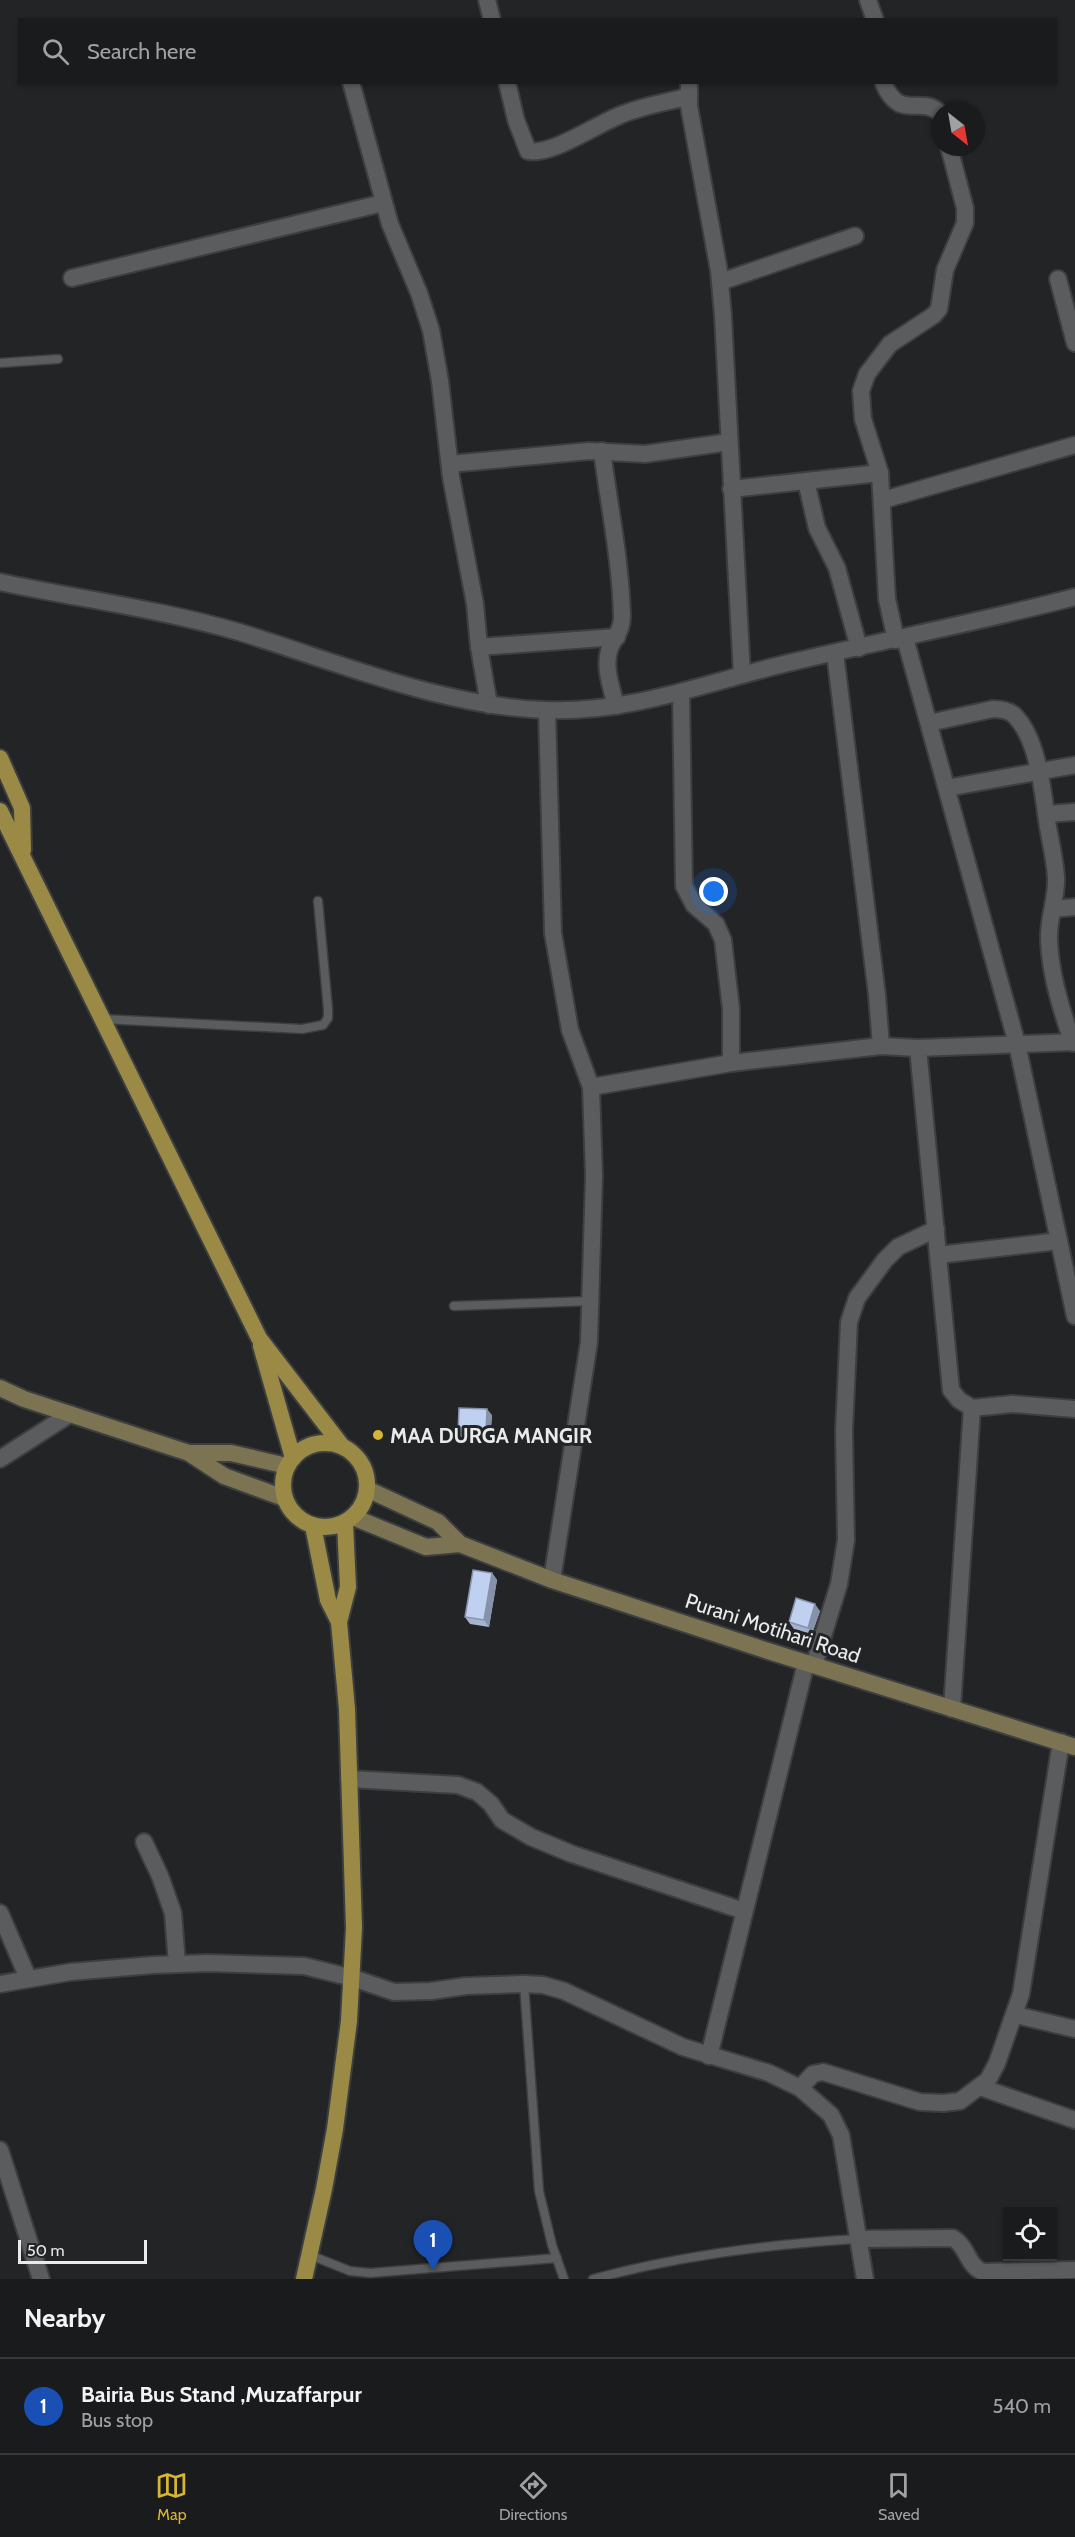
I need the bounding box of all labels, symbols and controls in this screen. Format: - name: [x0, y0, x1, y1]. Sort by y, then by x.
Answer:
- search box: [18, 18, 1057, 84]
- icon: search: [39, 35, 72, 68]
- text: Search here: [87, 38, 196, 65]
- north arrow: [931, 102, 985, 156]
- your location: [699, 877, 728, 906]
- place label: MAA DURGA MANGIR: [390, 1423, 592, 1448]
- marker: MAA DURGA MANGIR: [371, 1428, 385, 1442]
- street label: Purani Motihari Road: [682, 1588, 864, 1668]
- map controls: [1003, 2207, 1057, 2261]
- button: locate: [1003, 2207, 1057, 2261]
- pin: 1: [414, 2220, 452, 2270]
- scale bar: [18, 2237, 147, 2264]
- text: 50 m: [27, 2241, 64, 2260]
- text: Nearby: [24, 2302, 105, 2334]
- text: Bairia Bus Stand ,Muzaffarpur: [81, 2381, 362, 2408]
- text: 1: [40, 2394, 47, 2418]
- text: 540 m: [993, 2394, 1051, 2418]
- text: Bus stop: [81, 2408, 153, 2432]
- tab: Map: [155, 2469, 188, 2524]
- tab: Directions: [499, 2469, 567, 2524]
- tab: Saved: [878, 2469, 920, 2524]

